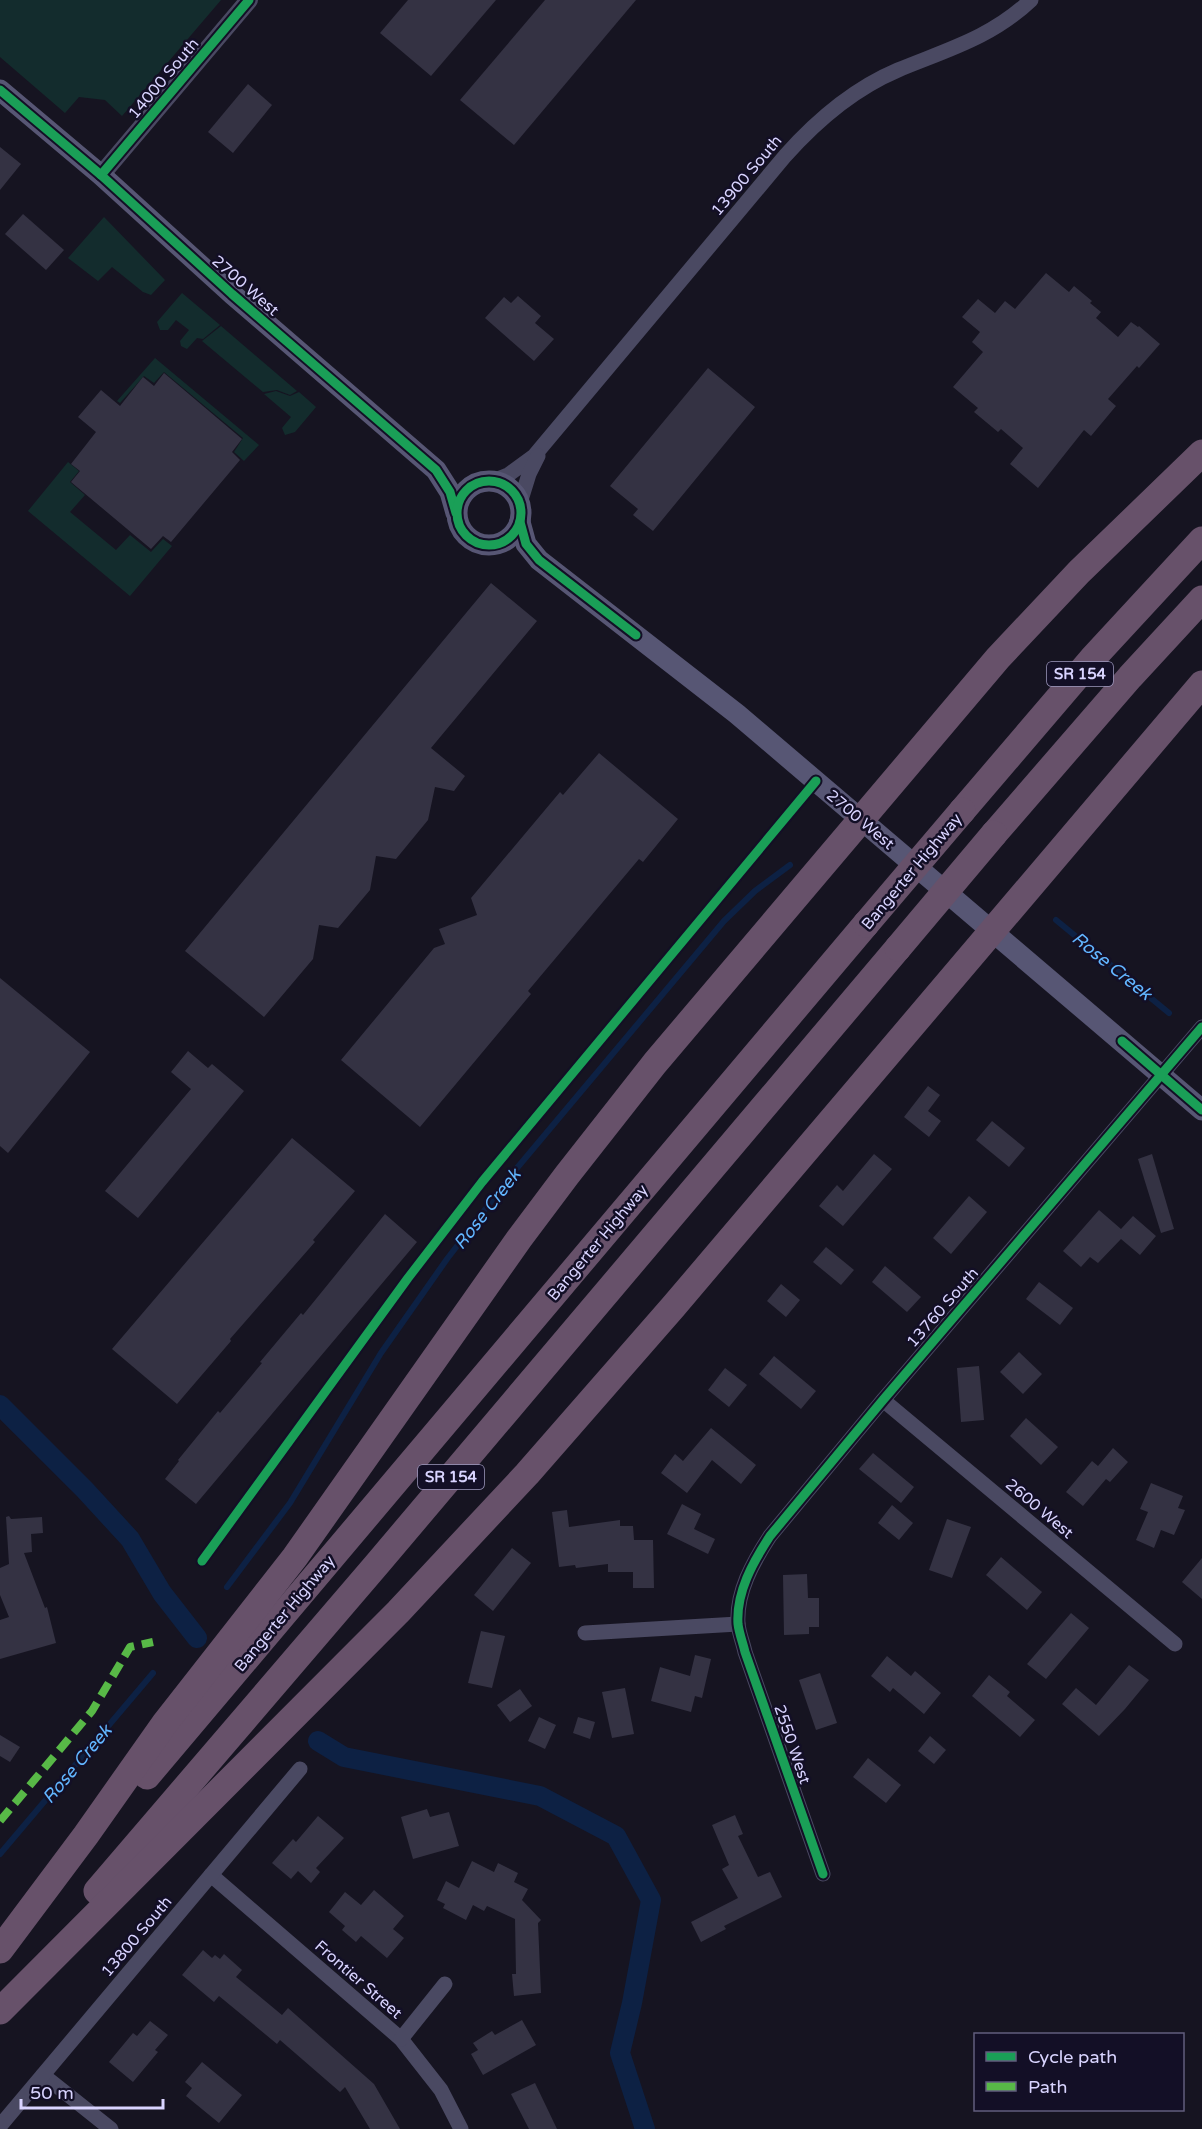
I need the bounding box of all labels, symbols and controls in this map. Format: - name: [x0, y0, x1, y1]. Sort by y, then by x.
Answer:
- street label: 14000 South: [124, 34, 203, 123]
- street label: 13900 South: [707, 131, 786, 220]
- street label: 2700 West: [208, 251, 283, 320]
- road number: SR 154: [1047, 662, 1113, 686]
- street label: 2700 West: [822, 786, 898, 854]
- street label: Bangerter Highway: [857, 809, 967, 934]
- water label: Rose Creek: [1068, 927, 1157, 1006]
- water label: Rose Creek: [449, 1163, 526, 1254]
- street label: Bangerter Highway: [543, 1180, 653, 1305]
- street label: 13760 South: [903, 1264, 983, 1352]
- road number: SR 154: [418, 1465, 484, 1489]
- street label: 2600 West: [1001, 1475, 1077, 1543]
- street label: Bangerter Highway: [230, 1551, 340, 1676]
- street label: 2550 West: [769, 1702, 815, 1787]
- water label: Rose Creek: [38, 1719, 117, 1808]
- street label: 13800 South: [97, 1892, 176, 1981]
- street label: Frontier Street: [310, 1936, 406, 2023]
- legend: [974, 2033, 1184, 2111]
- text: Cycle path: [1028, 2046, 1117, 2068]
- scale bar: [21, 2072, 164, 2110]
- text: Path: [1028, 2076, 1067, 2098]
- text: 50 m: [30, 2082, 74, 2104]

